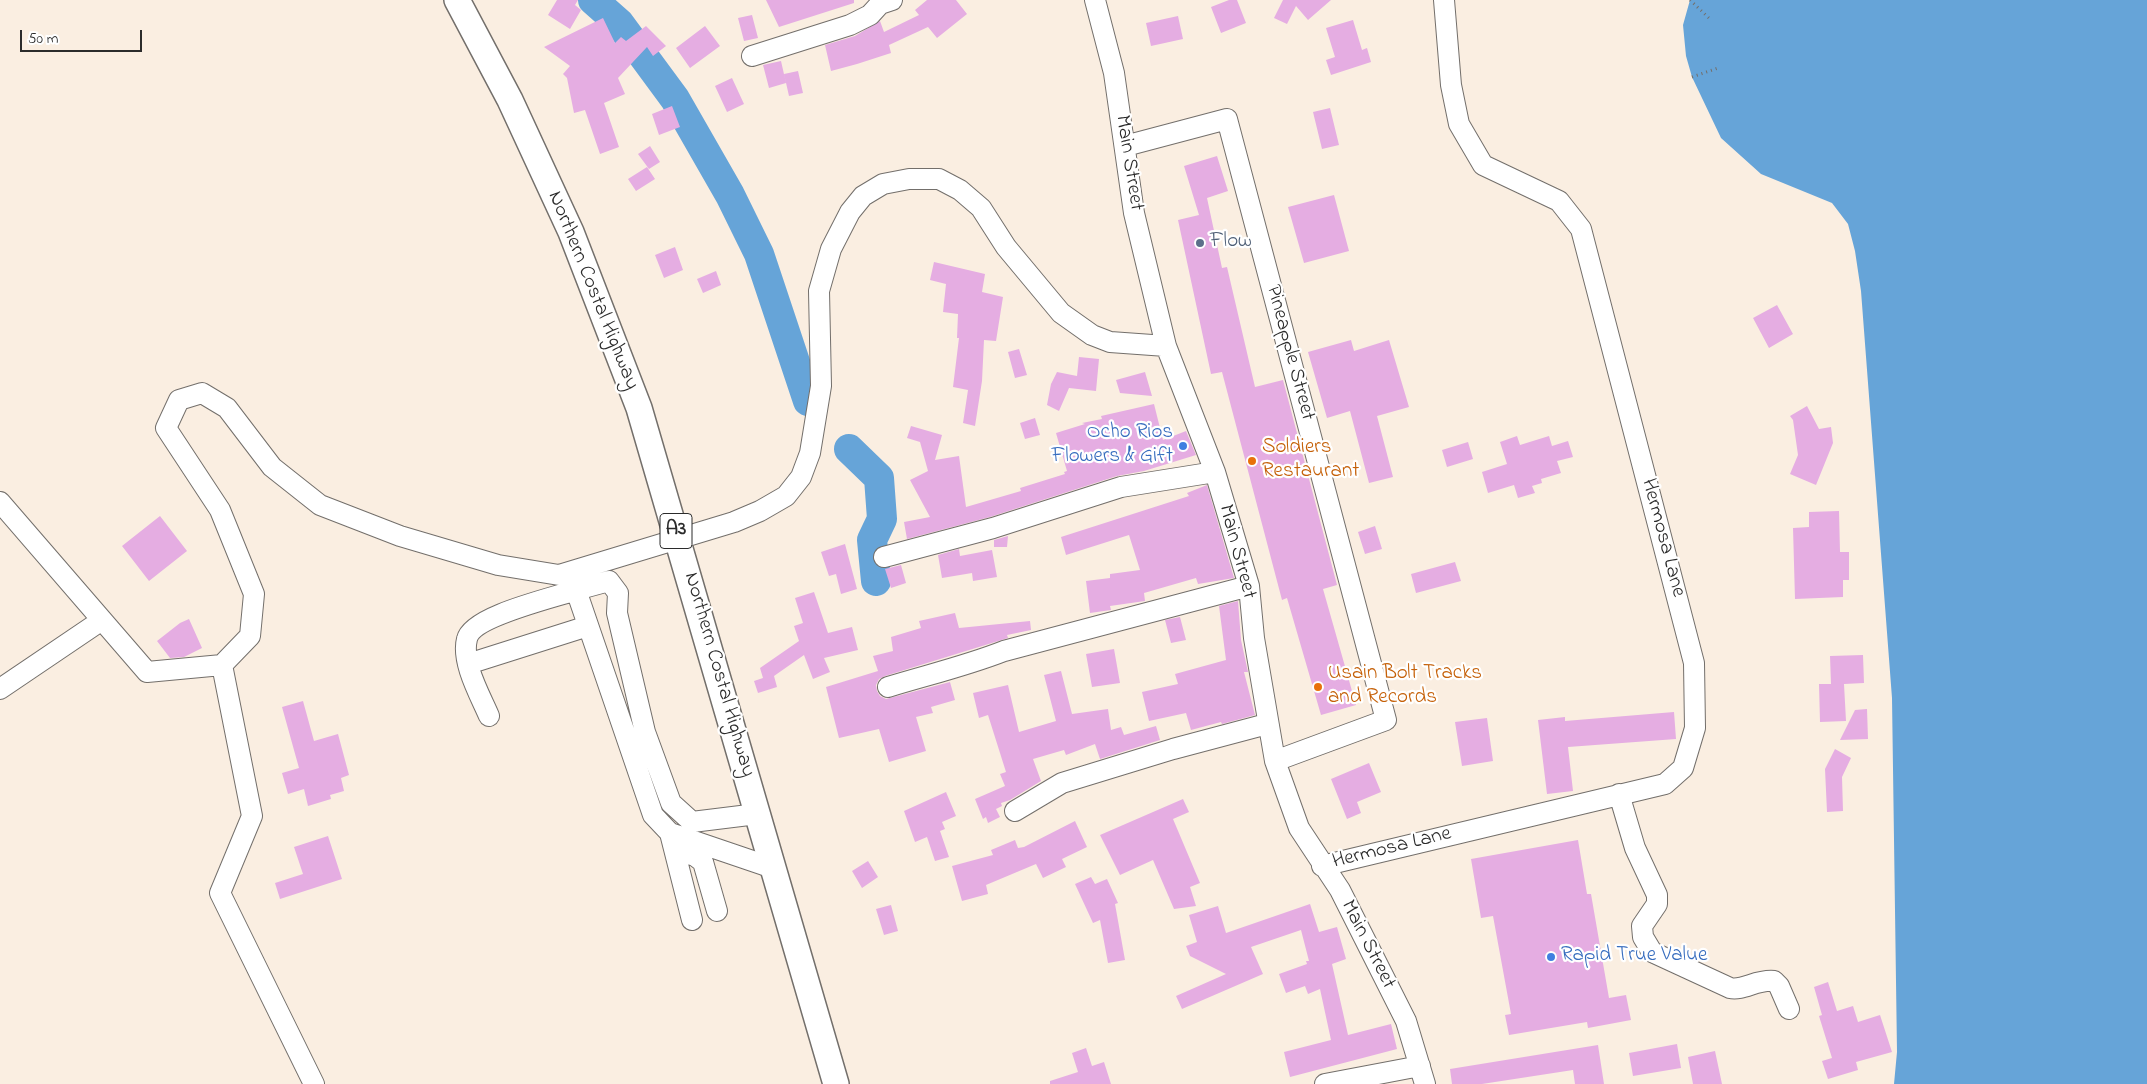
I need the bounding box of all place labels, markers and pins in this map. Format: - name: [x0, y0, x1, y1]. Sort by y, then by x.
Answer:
- place label: Flow: [1210, 230, 1252, 256]
- marker: Flow: [1194, 237, 1206, 249]
- place label: Ocho Rios Flowers & Gift: [1052, 421, 1173, 471]
- place label: Soldiers Restaurant: [1262, 436, 1359, 486]
- marker: Ocho Rios Flowers & Gift: [1177, 440, 1189, 452]
- marker: Soldiers Restaurant: [1246, 455, 1258, 467]
- place label: Usain Bolt Tracks and Records: [1328, 662, 1482, 712]
- marker: Usain Bolt Tracks and Records: [1312, 681, 1324, 693]
- place label: Rapid True Value: [1561, 944, 1707, 970]
- marker: Rapid True Value: [1545, 951, 1557, 963]

